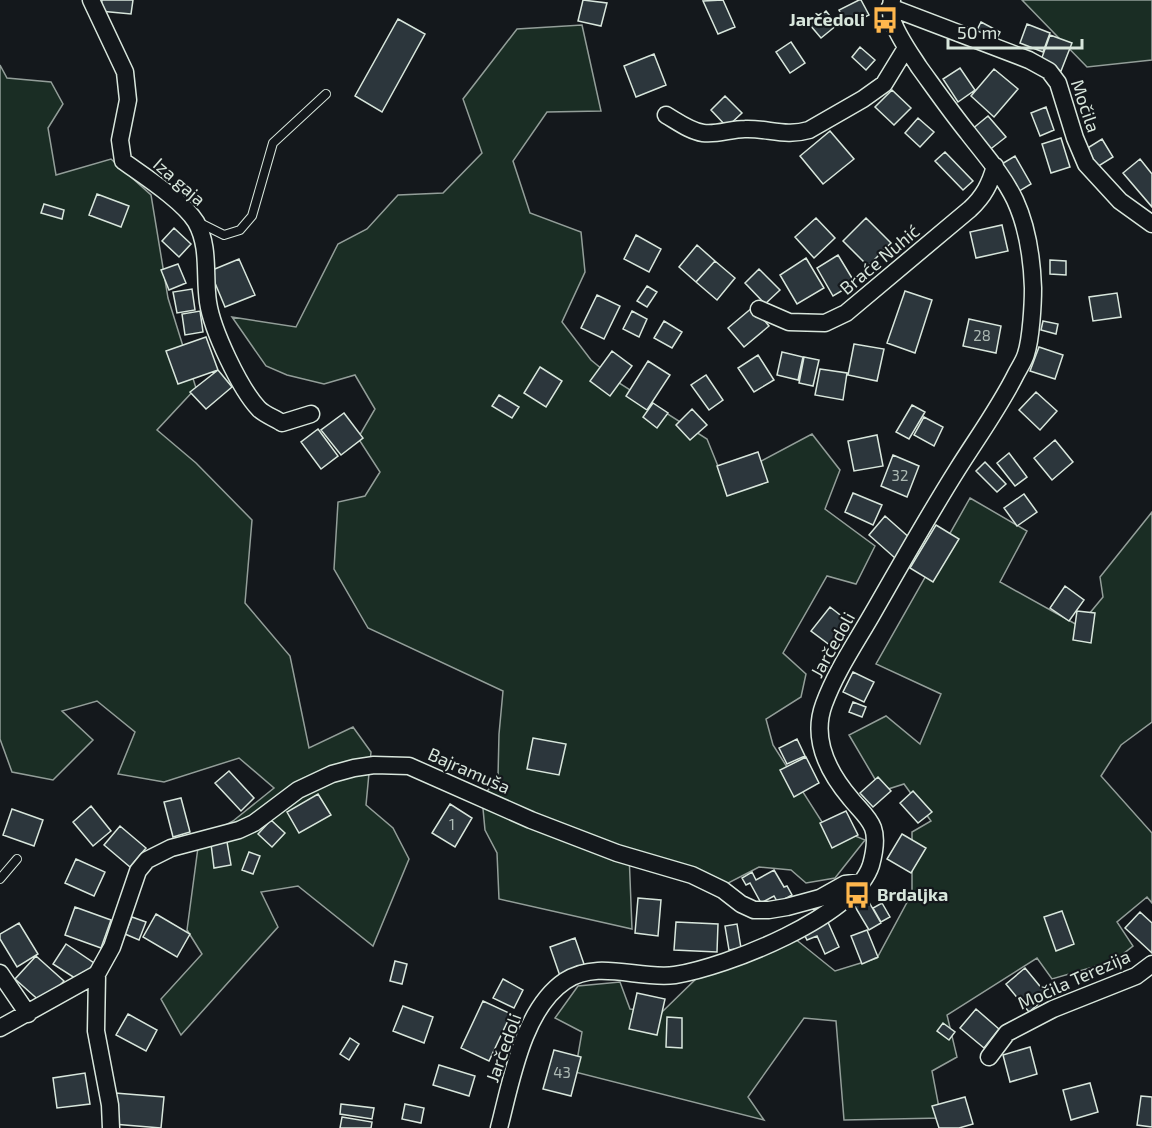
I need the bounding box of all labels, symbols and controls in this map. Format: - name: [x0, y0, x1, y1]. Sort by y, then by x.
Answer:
- bus stop icon: Jarčedoli: [870, 5, 900, 35]
- place label: Jarčedoli: [789, 8, 865, 30]
- scale bar: [948, 12, 1082, 50]
- text: 50 m: [957, 21, 997, 43]
- street label: Močila: [1067, 76, 1105, 135]
- street label: Iza gaja: [149, 153, 210, 210]
- street label: Braće Nuhić: [835, 219, 924, 299]
- house number: 28: [973, 326, 991, 344]
- house number: 32: [892, 466, 908, 484]
- street label: Jarčedoli: [805, 608, 859, 681]
- street label: Bajramuša: [425, 742, 514, 798]
- house number: 1: [449, 815, 455, 833]
- bus stop icon: Brdaljka: [842, 880, 872, 910]
- place label: Brdaljka: [877, 883, 948, 905]
- street label: Močila Terezija: [1014, 944, 1133, 1014]
- street label: Jarčedoli: [480, 1010, 526, 1085]
- house number: 43: [553, 1063, 571, 1081]

